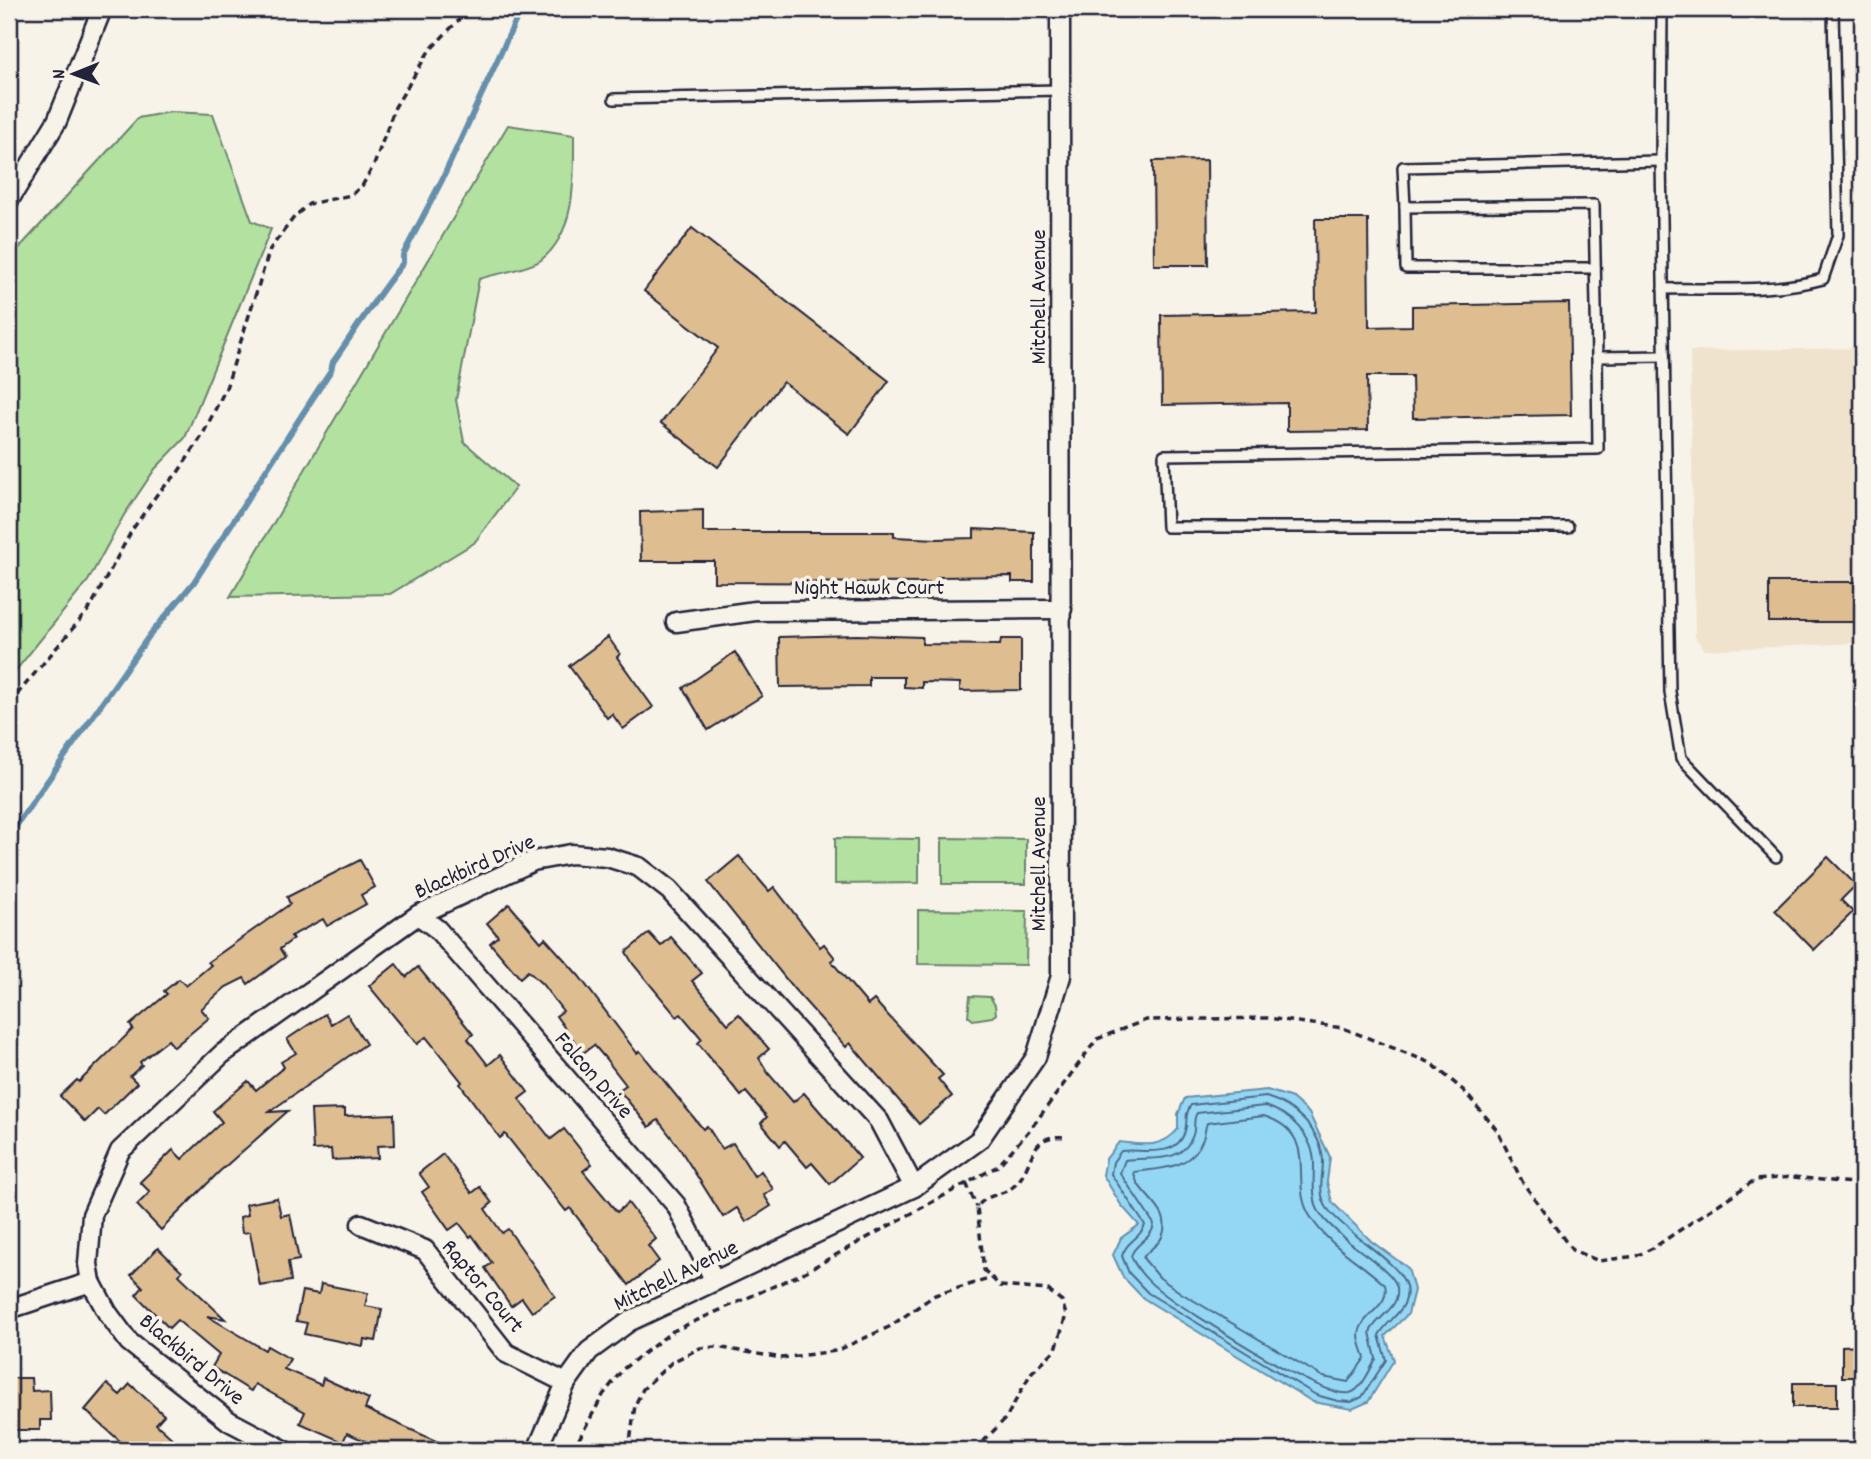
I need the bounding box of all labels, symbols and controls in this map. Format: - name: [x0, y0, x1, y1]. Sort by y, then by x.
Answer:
- north arrow: [38, 38, 108, 108]
- text: N: [47, 69, 74, 79]
- street label: Mitchell Avenue: [1024, 229, 1057, 365]
- street label: Night Hawk Court: [794, 573, 944, 606]
- street label: Mitchell Avenue: [1024, 796, 1057, 932]
- street label: Blackbird Drive: [410, 827, 541, 909]
- street label: Falcon Drive: [545, 1025, 640, 1127]
- street label: Raptor Court: [432, 1233, 530, 1341]
- street label: Mitchell Avenue: [609, 1233, 745, 1322]
- street label: Blackbird Drive: [131, 1307, 251, 1415]

